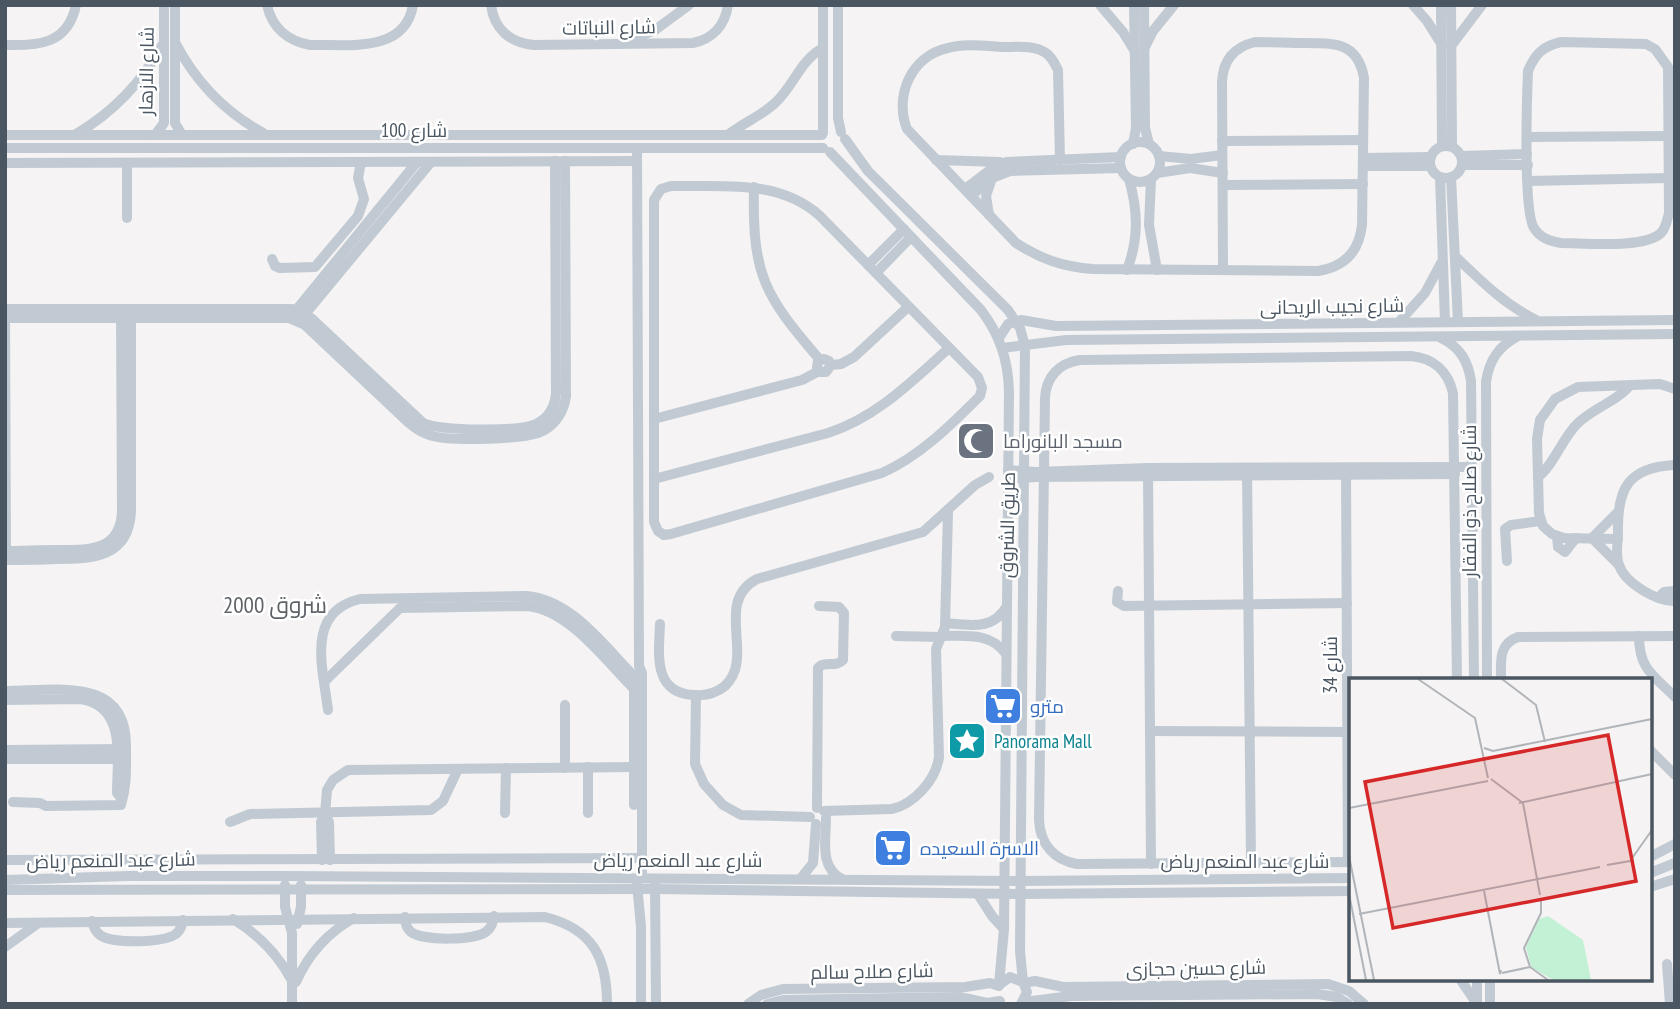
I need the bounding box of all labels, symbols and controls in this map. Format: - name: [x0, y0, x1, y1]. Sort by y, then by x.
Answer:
- street label: شارع النباتات: [562, 14, 656, 42]
- street label: شارع الازهار: [133, 26, 161, 117]
- street label: شارع 100: [381, 118, 447, 144]
- street label: شارع نجيب الريحانى: [1260, 293, 1404, 321]
- mosque icon: مسجد البانوراما: [955, 420, 997, 462]
- street label: شارع صلاح ذو الفقار: [1457, 425, 1483, 579]
- place label: مسجد البانوراما: [1003, 429, 1123, 453]
- street label: طريق الشروق: [994, 472, 1021, 578]
- district label: شروق 2000: [223, 590, 327, 619]
- street label: شارع 34: [1318, 636, 1344, 694]
- inset map: [1349, 678, 1652, 981]
- supermarket icon: مترو: [982, 685, 1024, 727]
- place label: مترو: [1030, 694, 1064, 718]
- place icon: Panorama Mall: [946, 720, 988, 762]
- place label: Panorama Mall: [994, 729, 1092, 753]
- supermarket icon: الاسرة السعيده: [872, 827, 914, 869]
- place label: الاسرة السعيده: [920, 836, 1039, 860]
- street label: شارع عبد المنعم رياض: [26, 847, 196, 875]
- street label: شارع عبد المنعم رياض: [593, 848, 763, 874]
- street label: شارع عبد المنعم رياض: [1160, 849, 1330, 875]
- street label: شارع حسين حجازى: [1126, 955, 1266, 983]
- street label: شارع صلاح سالم: [810, 958, 934, 986]

